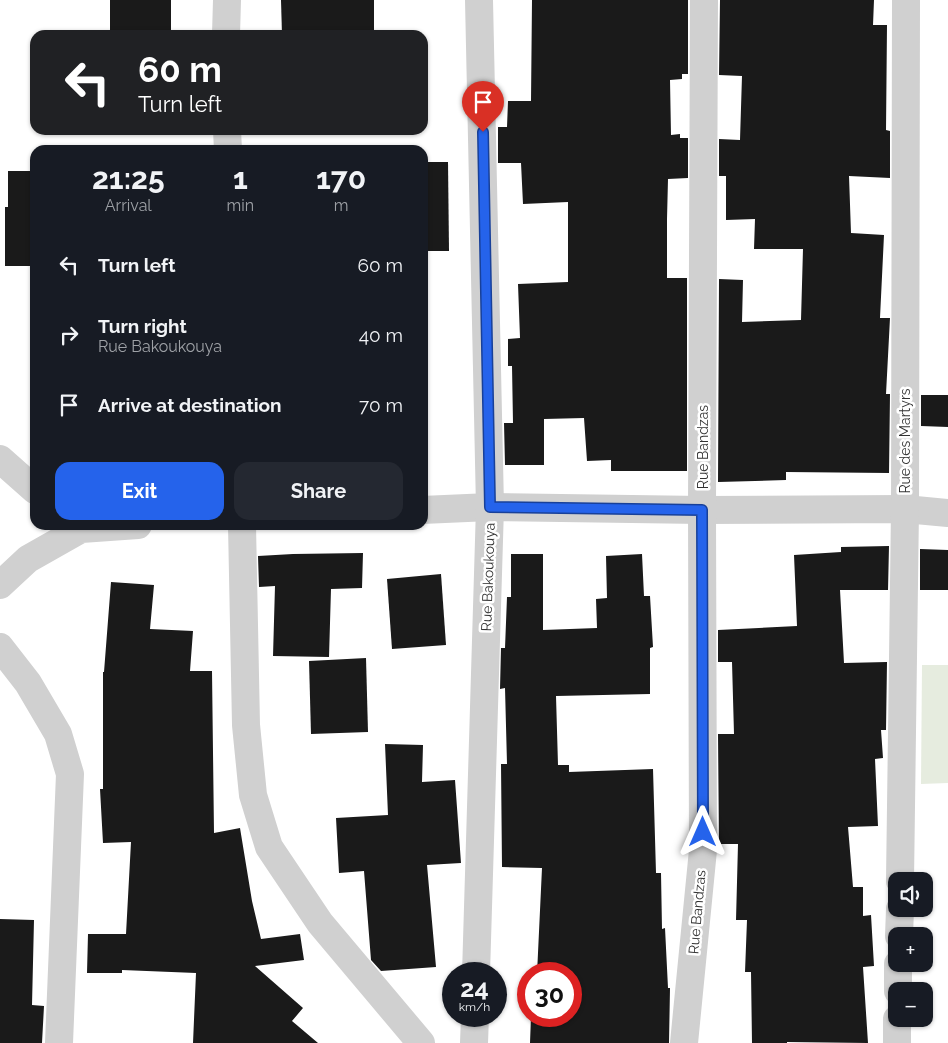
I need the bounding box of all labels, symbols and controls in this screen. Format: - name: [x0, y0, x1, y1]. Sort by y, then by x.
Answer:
- text: 60 m: [138, 49, 222, 90]
- icon: left: [55, 50, 120, 115]
- pin: [462, 81, 504, 132]
- icon: arrive: [469, 88, 497, 116]
- text: Turn left: [138, 91, 222, 117]
- text: 21:25: [92, 161, 165, 196]
- text: 1: [233, 161, 248, 196]
- text: 170: [316, 161, 366, 196]
- text: Arrival: [105, 196, 152, 215]
- text: min: [227, 196, 254, 215]
- text: m: [334, 196, 348, 215]
- icon: left: [55, 251, 83, 279]
- text: Turn left: [98, 254, 175, 276]
- text: 60 m: [358, 254, 403, 276]
- text: Turn right: [98, 315, 187, 337]
- icon: right: [55, 321, 83, 349]
- text: 40 m: [359, 324, 403, 346]
- text: Rue Bakoukouya: [98, 337, 222, 356]
- street label: Rue des Martyrs: [897, 388, 913, 494]
- icon: arrive: [55, 391, 83, 419]
- text: Arrive at destination: [98, 394, 282, 416]
- text: 70 m: [359, 394, 403, 416]
- street label: Rue Bandzas: [695, 405, 711, 489]
- button: Exit: [55, 462, 224, 520]
- button: Share: [234, 462, 403, 520]
- street label: Rue Bakoukouya: [478, 523, 498, 631]
- position arrow: [676, 805, 728, 857]
- street label: Rue Bandzas: [685, 869, 709, 955]
- map controls: [888, 872, 933, 1027]
- button: sound: [888, 872, 933, 917]
- button: +: [888, 927, 933, 972]
- speed limit sign: 30: [517, 962, 582, 1027]
- text: 24: [460, 973, 489, 1003]
- button: −: [888, 982, 933, 1027]
- text: km/h: [459, 1000, 490, 1014]

